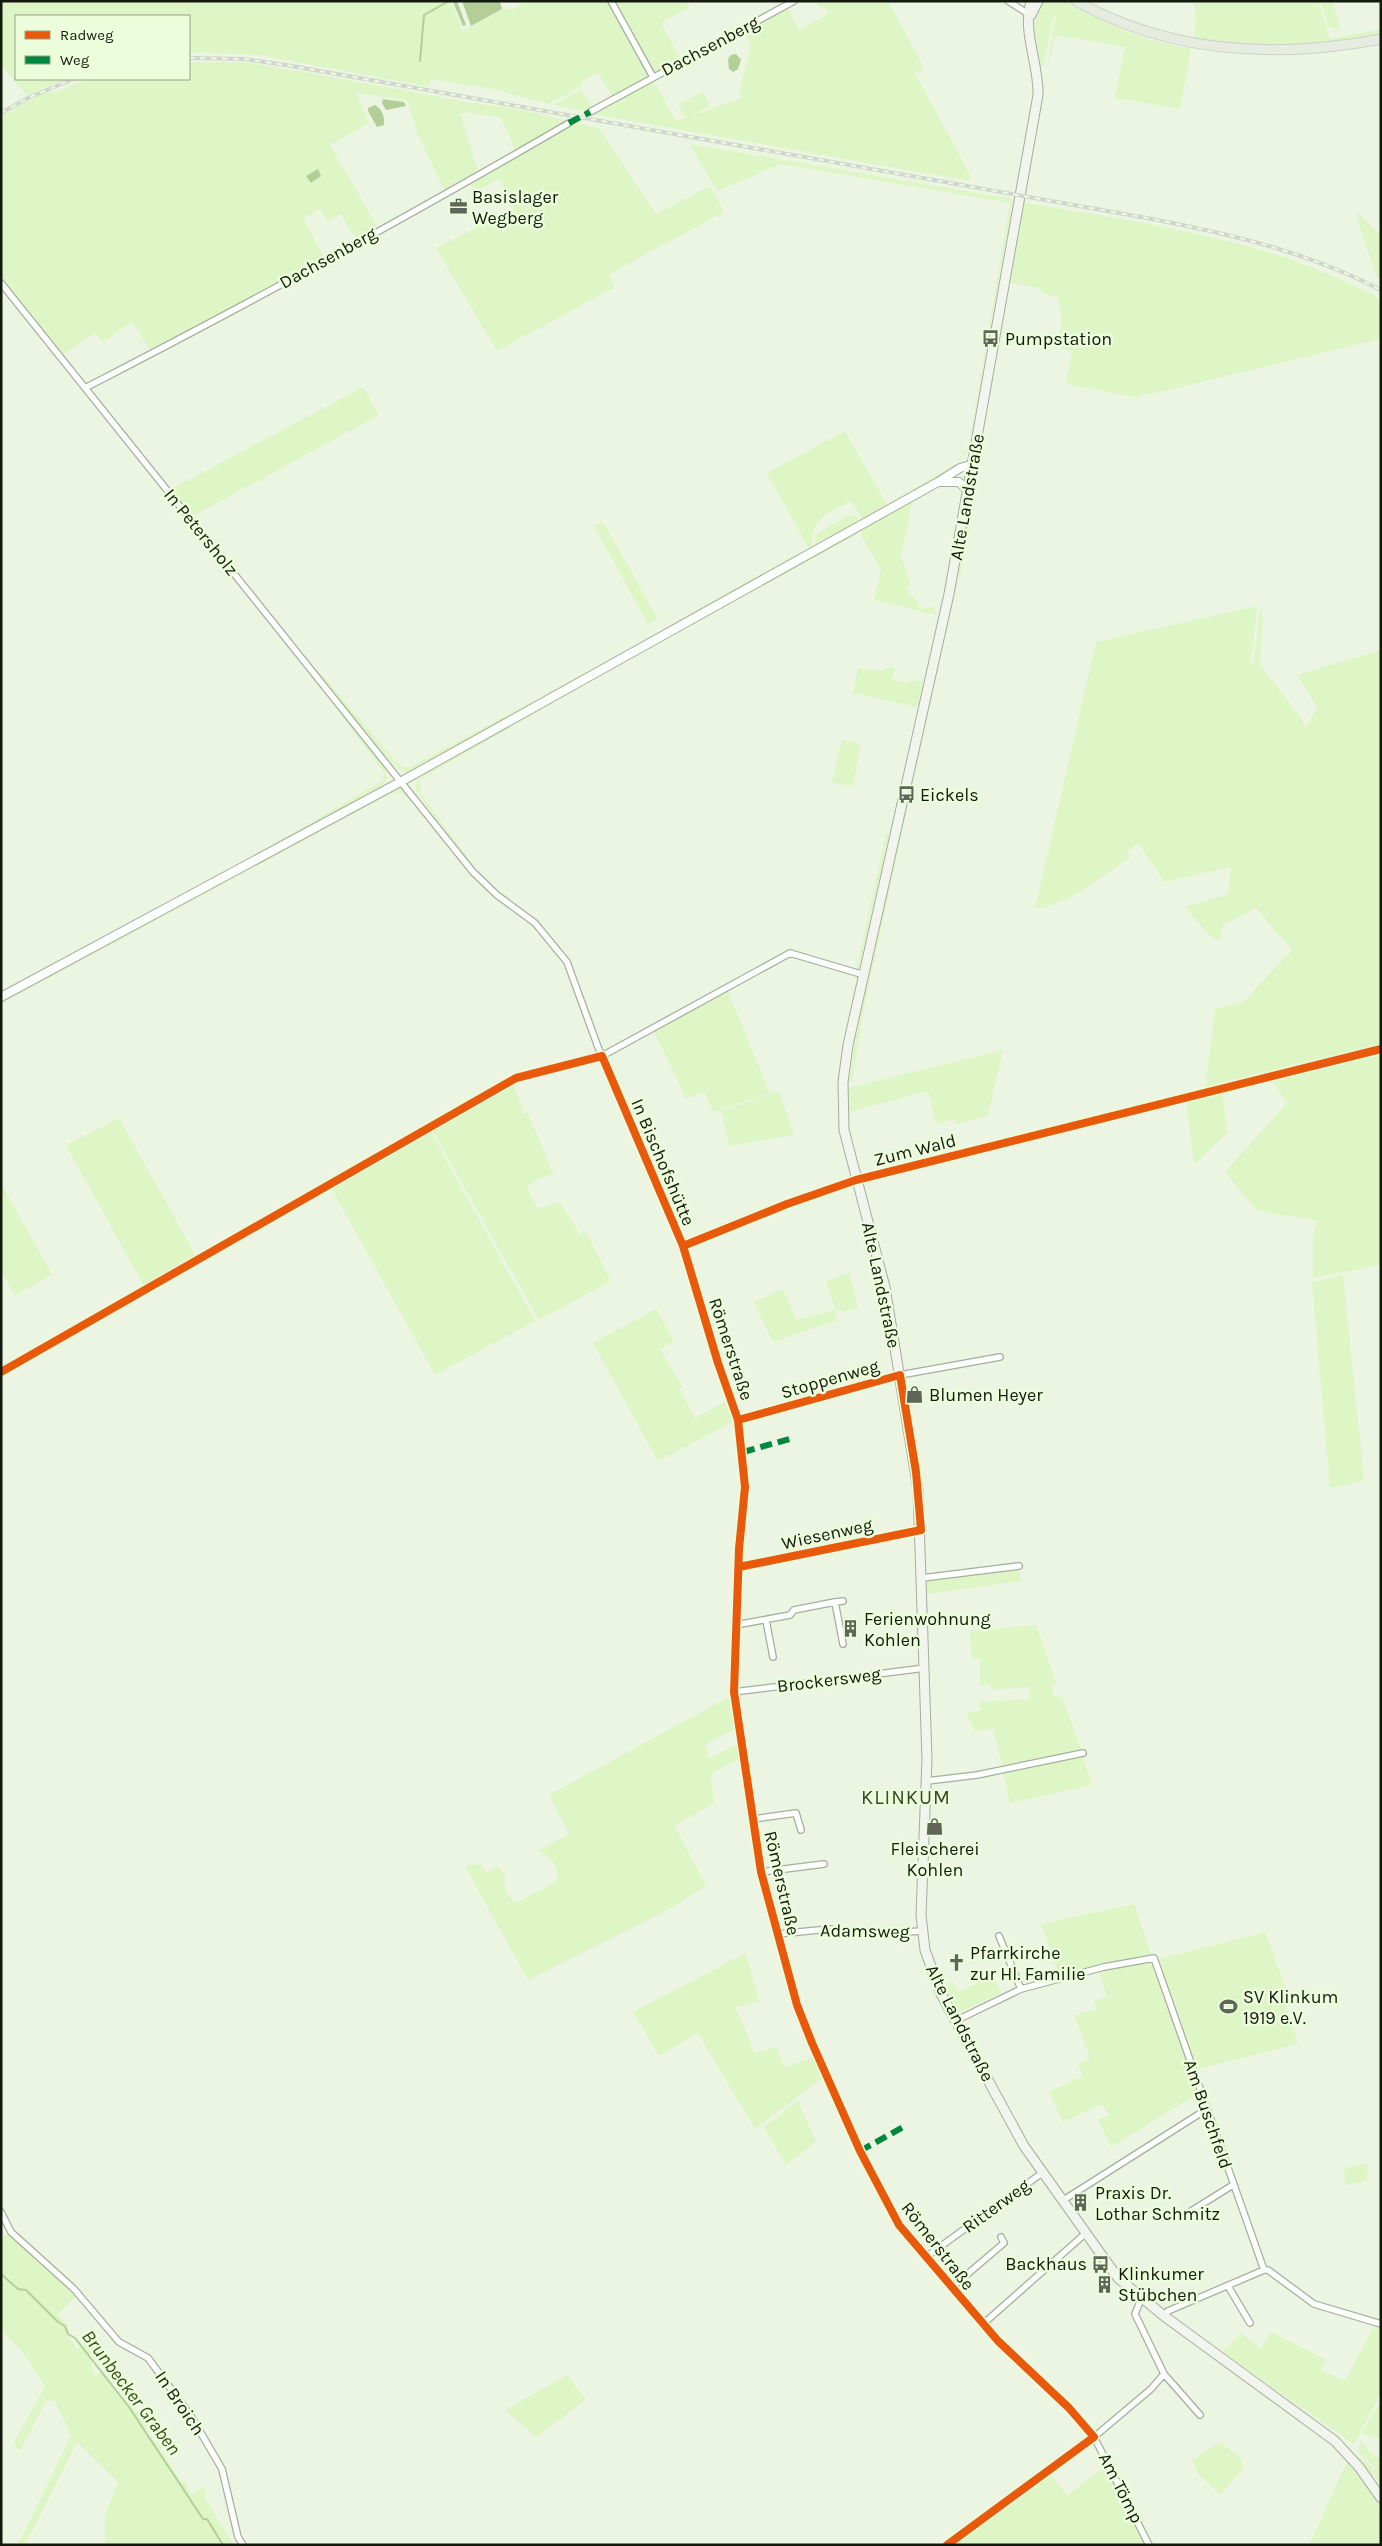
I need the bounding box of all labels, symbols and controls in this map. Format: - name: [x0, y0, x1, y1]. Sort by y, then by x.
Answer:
- street label: Dachsenberg: [657, 11, 763, 81]
- legend: [15, 15, 190, 80]
- text: Radweg: [60, 26, 114, 44]
- text: Weg: [60, 51, 90, 69]
- place label: Basislager Wegberg: [472, 186, 559, 229]
- office icon: Basislager Wegberg: [448, 197, 468, 217]
- street label: Dachsenberg: [276, 222, 380, 294]
- place label: Pumpstation: [1005, 328, 1112, 350]
- bus stop icon: Pumpstation: [981, 329, 1001, 349]
- street label: Alte Landstraße: [945, 432, 989, 562]
- street label: In Petersholz: [159, 484, 243, 580]
- place label: Eickels: [920, 784, 979, 806]
- bus stop icon: Eickels: [896, 785, 916, 805]
- street label: In Bischofshütte: [626, 1095, 700, 1229]
- street label: Zum Wald: [872, 1129, 958, 1171]
- street label: Alte Landstraße: [857, 1220, 905, 1350]
- street label: Römerstraße: [704, 1295, 758, 1403]
- street label: Stoppenweg: [778, 1354, 882, 1404]
- place label: Blumen Heyer: [929, 1384, 1043, 1406]
- shop icon: Blumen Heyer: [905, 1385, 925, 1405]
- street label: Wiesenweg: [779, 1514, 875, 1554]
- place label: Ferienwohnung Kohlen: [864, 1608, 991, 1651]
- building icon: Ferienwohnung Kohlen: [840, 1619, 860, 1639]
- street label: Brockersweg: [776, 1663, 882, 1697]
- district label: KLINKUM: [861, 1786, 951, 1809]
- shop icon: Fleischerei Kohlen: [925, 1816, 945, 1836]
- street label: Römerstraße: [759, 1829, 805, 1937]
- place label: Fleischerei Kohlen: [890, 1838, 980, 1881]
- street label: Adamsweg: [820, 1919, 910, 1943]
- place label: Pfarrkirche zur Hl. Familie: [970, 1942, 1086, 1985]
- church icon: Pfarrkirche zur Hl. Familie: [946, 1953, 966, 1973]
- street label: Alte Landstraße: [921, 1961, 999, 2085]
- place label: SV Klinkum 1919 e.V.: [1243, 1986, 1338, 2029]
- sports icon: SV Klinkum 1919 e.V.: [1219, 1997, 1239, 2017]
- street label: Am Buschfeld: [1179, 2056, 1237, 2172]
- street label: Ritterweg: [958, 2174, 1034, 2238]
- place label: Praxis Dr. Lothar Schmitz: [1095, 2182, 1220, 2225]
- building icon: Praxis Dr. Lothar Schmitz: [1071, 2193, 1091, 2213]
- street label: Römerstraße: [897, 2197, 979, 2295]
- place label: Backhaus: [1005, 2253, 1087, 2275]
- bus stop icon: Backhaus: [1091, 2254, 1111, 2274]
- place label: Klinkumer Stübchen: [1118, 2263, 1204, 2306]
- building icon: Klinkumer Stübchen: [1094, 2274, 1114, 2294]
- water label: Brunbecker Graben: [77, 2326, 185, 2459]
- street label: In Broich: [150, 2366, 210, 2440]
- street label: Am Tömp: [1094, 2449, 1148, 2527]

